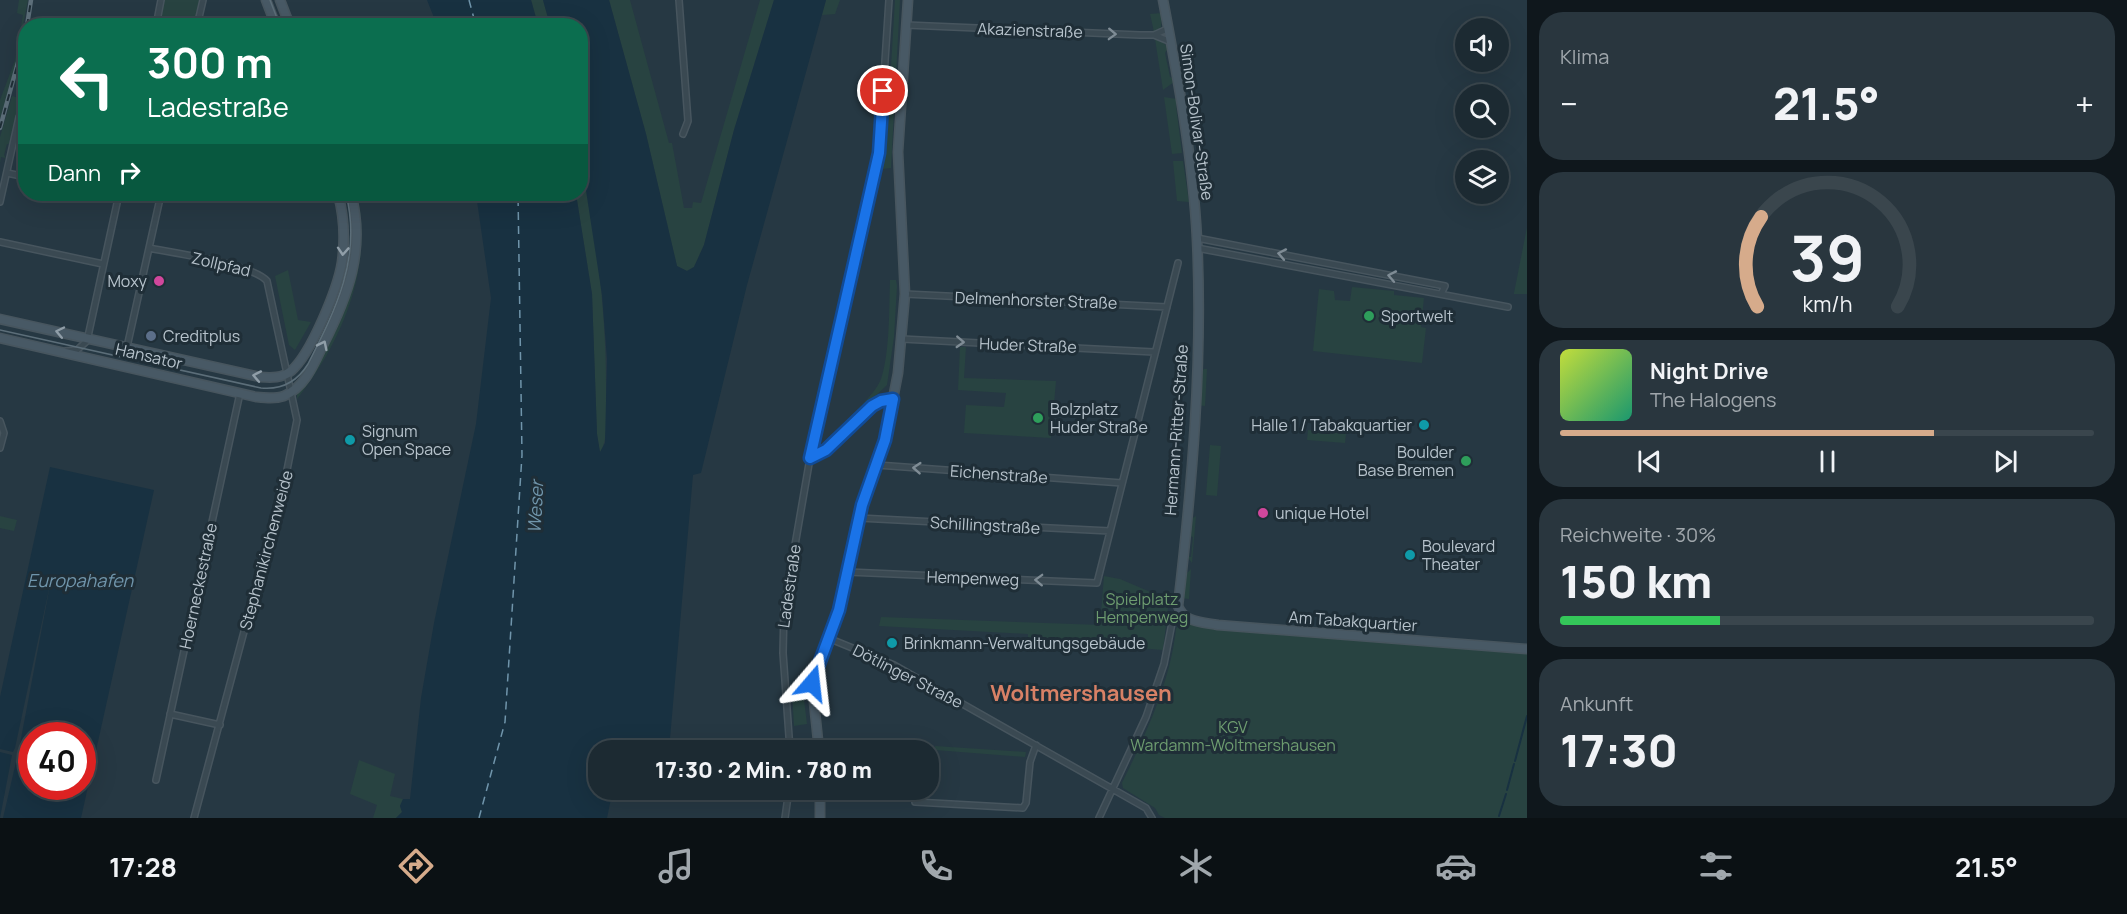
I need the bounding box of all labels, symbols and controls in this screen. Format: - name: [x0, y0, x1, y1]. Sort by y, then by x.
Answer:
- street label: Akazienstraße: [977, 17, 1083, 43]
- map controls: [1455, 18, 1509, 204]
- button: sound: [1455, 18, 1509, 72]
- one-way arrow: [1107, 27, 1116, 40]
- text: 300 m: [147, 33, 273, 91]
- icon: left: [48, 42, 126, 120]
- street label: Simon-Bolivar-Straße: [1175, 42, 1219, 202]
- text: Klima: [1560, 43, 1609, 70]
- pin: [857, 65, 908, 116]
- text: 21.5°: [1773, 72, 1880, 134]
- icon: arrive: [866, 74, 899, 107]
- text: −: [1560, 81, 1578, 126]
- text: +: [2075, 81, 2094, 126]
- button: search: [1455, 84, 1509, 138]
- text: Ladestraße: [147, 88, 289, 125]
- button: layers: [1455, 150, 1509, 204]
- icon: right: [113, 156, 146, 189]
- text: Dann: [48, 158, 101, 188]
- text: 39: [1789, 214, 1865, 300]
- street label: Zollpfad: [189, 247, 253, 281]
- one-way arrow: [336, 247, 349, 256]
- one-way arrow: [1277, 248, 1287, 261]
- place label: Moxy: [107, 270, 148, 292]
- one-way arrow: [1388, 270, 1398, 283]
- marker: Moxy: [152, 274, 166, 288]
- street label: Delmenhorster Straße: [954, 286, 1118, 314]
- text: km/h: [1802, 289, 1852, 318]
- place label: Sportwelt: [1381, 305, 1453, 327]
- marker: Sportwelt: [1362, 309, 1376, 323]
- place label: Creditplus: [163, 325, 240, 347]
- one-way arrow: [56, 326, 66, 339]
- marker: Creditplus: [144, 329, 158, 343]
- street label: Huder Straße: [979, 332, 1077, 358]
- one-way arrow: [955, 336, 964, 349]
- street label: Hansator: [113, 338, 185, 374]
- one-way arrow: [316, 341, 328, 352]
- street label: Hermann-Ritter-Straße: [1159, 344, 1193, 516]
- text: Night Drive: [1650, 356, 1769, 386]
- one-way arrow: [253, 370, 263, 383]
- text: The Halogens: [1650, 386, 1776, 413]
- place label: Bolzplatz Huder Straße: [1050, 398, 1148, 438]
- marker: Bolzplatz Huder Straße: [1031, 411, 1045, 425]
- place label: Halle 1 / Tabakquartier: [1251, 414, 1412, 436]
- marker: Halle 1 / Tabakquartier: [1417, 418, 1431, 432]
- place label: Signum Open Space: [362, 420, 451, 460]
- marker: Signum Open Space: [343, 433, 357, 447]
- place label: Boulder Base Bremen: [1358, 441, 1454, 481]
- icon: previous: [1633, 445, 1666, 478]
- icon: pause: [1811, 445, 1844, 478]
- icon: next: [1989, 445, 2022, 478]
- marker: Boulder Base Bremen: [1459, 454, 1473, 468]
- street label: Eichenstraße: [949, 460, 1049, 488]
- one-way arrow: [912, 461, 921, 474]
- street label: Stephanikirchenweide: [234, 468, 298, 632]
- water label: Weser: [522, 478, 548, 534]
- place label: unique Hotel: [1275, 502, 1369, 524]
- marker: unique Hotel: [1256, 506, 1270, 520]
- street label: Schillingstraße: [929, 511, 1041, 539]
- street label: Hoerneckestraße: [174, 521, 222, 651]
- text: Reichweite · 30%: [1560, 521, 1716, 548]
- place label: Boulevard Theater: [1422, 535, 1495, 575]
- street label: Ladestraße: [772, 543, 806, 629]
- marker: Boulevard Theater: [1403, 548, 1417, 562]
- text: 150 km: [1560, 550, 1712, 612]
- street label: Hempenweg: [926, 565, 1020, 591]
- water label: Europahafen: [27, 568, 134, 592]
- one-way arrow: [1034, 574, 1043, 587]
- park label: Spielplatz Hempenweg: [1096, 588, 1188, 628]
- street label: Am Tabakquartier: [1288, 606, 1418, 636]
- place label: Brinkmann-Verwaltungsgebäude: [904, 632, 1145, 654]
- marker: Brinkmann-Verwaltungsgebäude: [885, 636, 899, 650]
- street label: Dötlinger Straße: [849, 639, 967, 713]
- position arrow: [780, 651, 844, 715]
- district label: Woltmershausen: [990, 678, 1172, 708]
- text: Ankunft: [1560, 690, 1633, 717]
- park label: KGV Wardamm-Woltmershausen: [1130, 716, 1336, 756]
- text: 17:30: [1560, 719, 1678, 781]
- speed limit sign: 40: [18, 722, 96, 800]
- text: 17:30 · 2 Min. · 780 m: [655, 755, 872, 785]
- icon: directions: [395, 845, 437, 887]
- icon: music: [655, 845, 697, 887]
- icon: phone: [915, 845, 957, 887]
- icon: climate: [1175, 845, 1217, 887]
- icon: car: [1435, 845, 1477, 887]
- icon: filters: [1695, 845, 1737, 887]
- text: 17:28: [109, 848, 177, 885]
- text: 21.5°: [1955, 848, 2018, 885]

